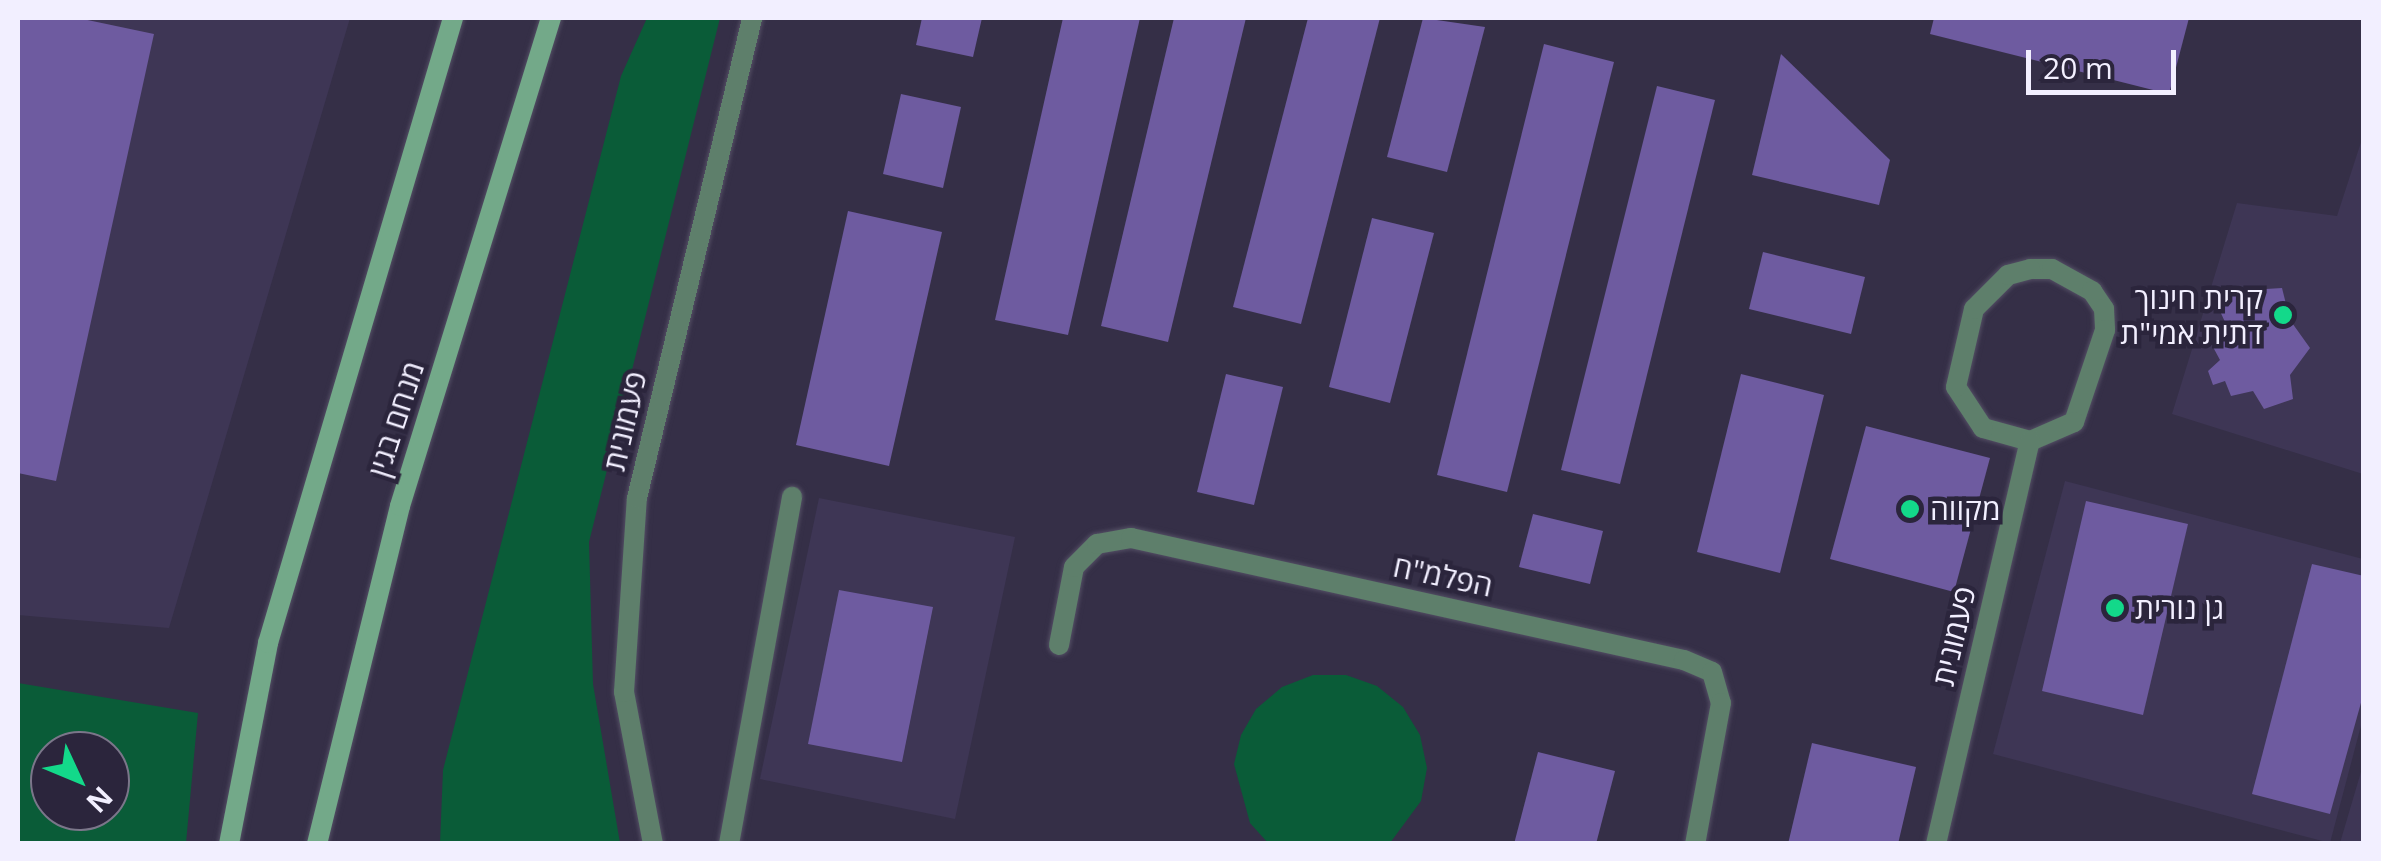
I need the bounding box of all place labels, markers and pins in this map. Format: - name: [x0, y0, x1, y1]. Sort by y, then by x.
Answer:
- place label: קרית חינוך דתית אמי"ת: [2120, 280, 2263, 350]
- marker: קרית חינוך דתית אמי"ת: [2272, 304, 2294, 326]
- place label: מקווה: [1930, 491, 2001, 527]
- marker: מקווה: [1899, 498, 1921, 520]
- place label: גן נורית: [2135, 590, 2224, 626]
- marker: גן נורית: [2104, 597, 2126, 619]

